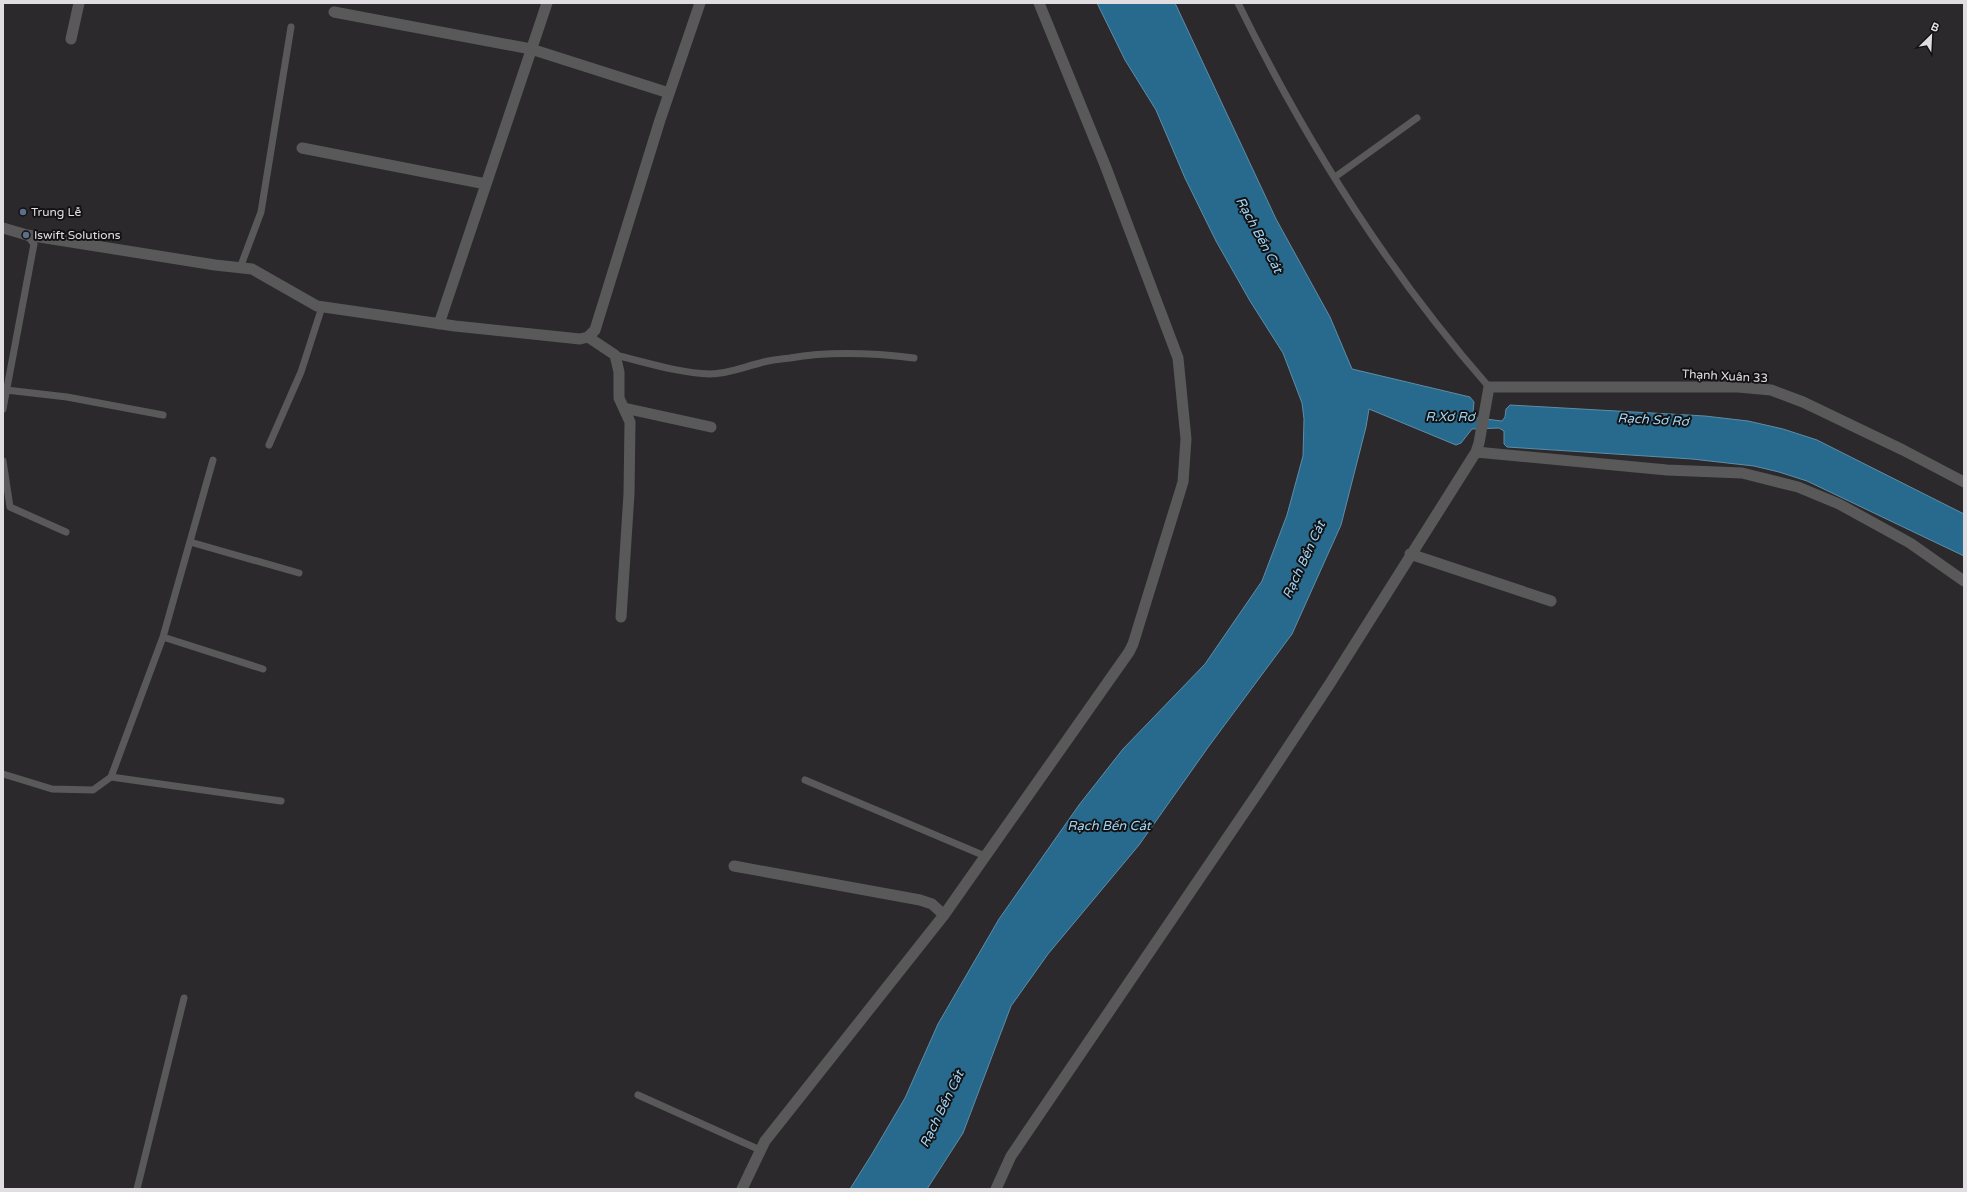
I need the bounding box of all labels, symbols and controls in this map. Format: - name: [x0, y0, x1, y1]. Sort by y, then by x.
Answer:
- north arrow: [1911, 16, 1951, 56]
- text: B: [1929, 20, 1941, 35]
- water label: Rạch Bến Cát: [1232, 194, 1287, 277]
- place label: Trung Lễ: [31, 205, 81, 219]
- marker: Trung Lễ: [18, 207, 28, 217]
- place label: Iswift Solutions: [34, 228, 121, 242]
- marker: Iswift Solutions: [21, 230, 31, 240]
- street label: Thạnh Xuân 33: [1682, 367, 1768, 385]
- water label: R.Xơ Rơ: [1425, 409, 1477, 425]
- water label: Rạch Sơ Rơ: [1617, 410, 1691, 430]
- water label: Rạch Bến Cát: [1279, 517, 1330, 601]
- water label: Rạch Bến Cát: [1067, 818, 1153, 834]
- water label: Rạch Bến Cát: [916, 1066, 968, 1150]

